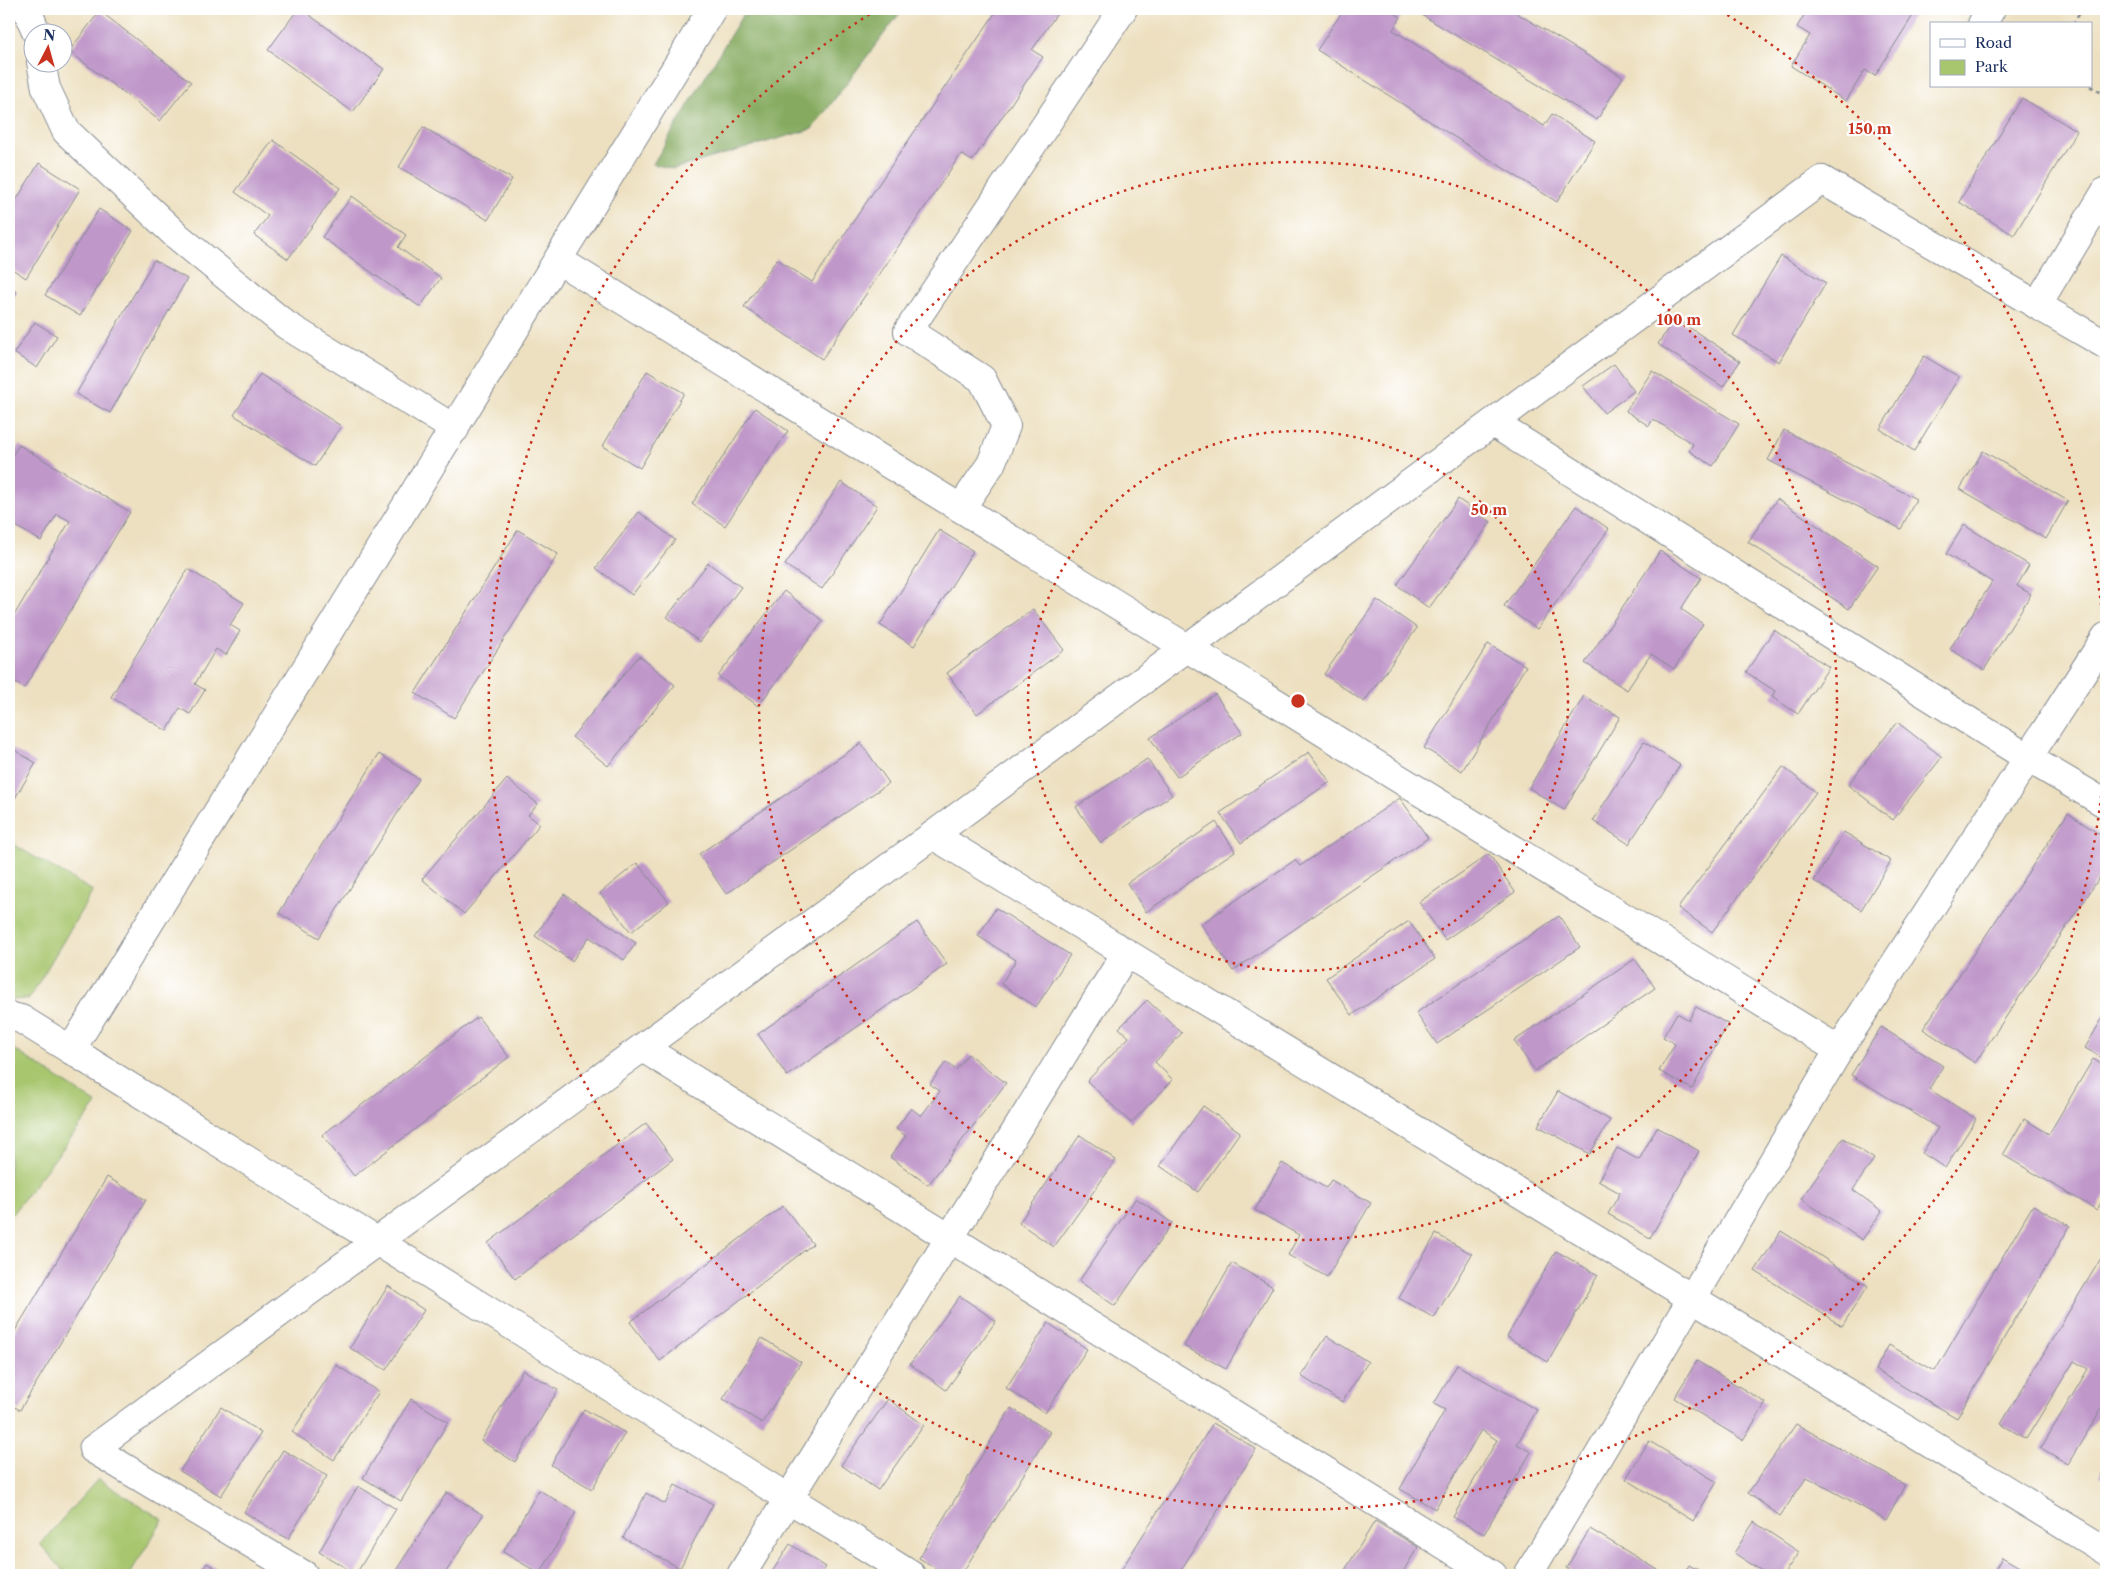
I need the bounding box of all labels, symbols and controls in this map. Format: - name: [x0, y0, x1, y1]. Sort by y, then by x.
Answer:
- north arrow: [22, 22, 72, 72]
- legend: [1930, 22, 2092, 88]
- text: N: [42, 25, 56, 45]
- text: Road: [1975, 33, 2012, 52]
- text: Park: [1975, 57, 2009, 76]
- text: 150 m: [1848, 119, 1892, 138]
- text: 100 m: [1657, 310, 1701, 329]
- text: 50 m: [1471, 500, 1507, 519]
- centre of rings: [1289, 692, 1307, 710]

